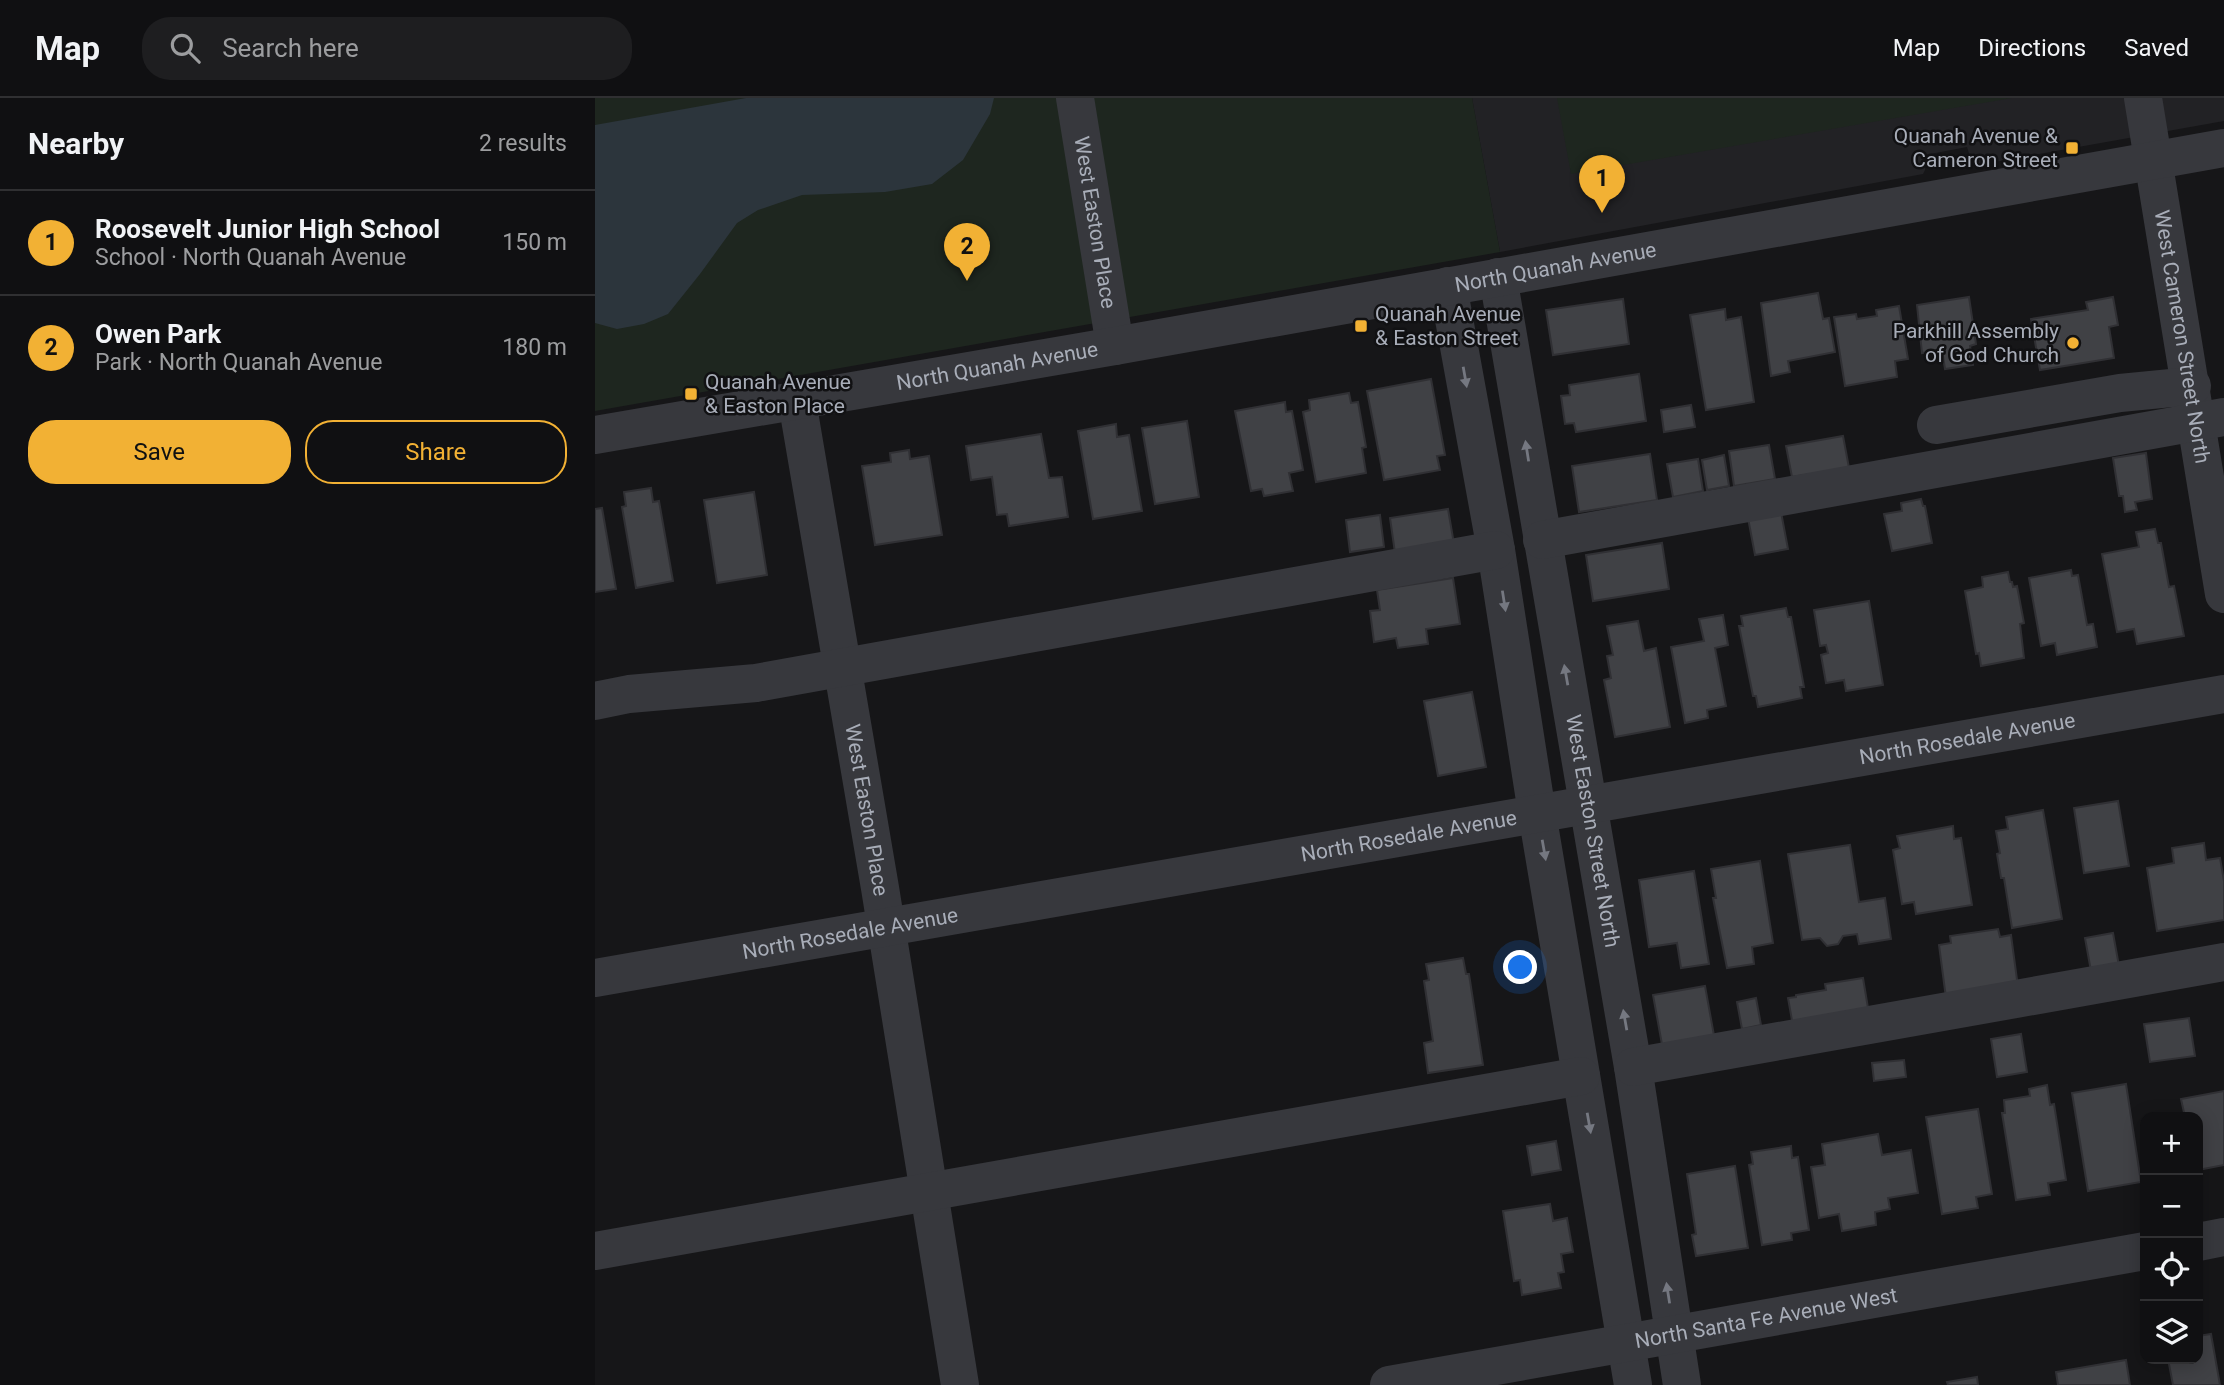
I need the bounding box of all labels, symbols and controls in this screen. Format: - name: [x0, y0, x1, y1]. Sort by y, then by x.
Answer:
- search box: [142, 17, 632, 80]
- text: Map: [35, 29, 100, 68]
- icon: search: [166, 29, 204, 67]
- text: Search here: [222, 33, 359, 63]
- text: Map: [1893, 34, 1940, 62]
- text: Directions: [1978, 34, 2086, 62]
- text: Saved: [2124, 34, 2189, 62]
- place label: Quanah Avenue & Cameron Street: [1894, 124, 2058, 172]
- text: Nearby: [28, 126, 124, 161]
- text: 2 results: [479, 130, 567, 157]
- street label: West Easton Place: [1069, 135, 1121, 310]
- marker: Quanah Avenue & Cameron Street: [2064, 140, 2080, 156]
- pin: 1: [1579, 155, 1625, 213]
- street label: West Cameron Street North: [2149, 208, 2215, 465]
- text: Roosevelt Junior High School: [95, 214, 440, 244]
- pin: 2: [944, 223, 990, 281]
- text: 1: [44, 229, 58, 256]
- text: 150 m: [502, 229, 567, 256]
- street label: North Quanah Avenue: [1453, 238, 1658, 297]
- text: School · North Quanah Avenue: [95, 244, 406, 271]
- place label: Quanah Avenue & Easton Street: [1375, 302, 1521, 350]
- marker: Quanah Avenue & Easton Street: [1353, 318, 1369, 334]
- text: Owen Park: [95, 319, 221, 349]
- place label: Parkhill Assembly of God Church: [1893, 319, 2059, 367]
- text: 2: [44, 334, 58, 361]
- text: 180 m: [502, 334, 567, 361]
- marker: Parkhill Assembly of God Church: [2065, 335, 2081, 351]
- street label: North Quanah Avenue: [894, 337, 1100, 395]
- text: Park · North Quanah Avenue: [95, 349, 382, 376]
- one-way arrow: [1459, 366, 1470, 388]
- place label: Quanah Avenue & Easton Place: [705, 370, 851, 418]
- marker: Quanah Avenue & Easton Place: [683, 386, 699, 402]
- button: Save: [28, 420, 291, 484]
- button: Share: [305, 420, 567, 484]
- one-way arrow: [1521, 440, 1532, 462]
- one-way arrow: [1499, 590, 1510, 612]
- one-way arrow: [1560, 664, 1571, 686]
- street label: North Rosedale Avenue: [1858, 708, 2077, 769]
- street label: West Easton Street North: [1561, 713, 1624, 949]
- street label: West Easton Place: [840, 722, 893, 898]
- street label: North Rosedale Avenue: [1299, 806, 1518, 867]
- one-way arrow: [1539, 839, 1550, 861]
- street label: North Rosedale Avenue: [740, 903, 960, 964]
- your location: [1503, 950, 1537, 984]
- one-way arrow: [1619, 1009, 1630, 1031]
- one-way arrow: [1584, 1112, 1595, 1134]
- map controls: [2140, 1112, 2203, 1364]
- button: +: [2140, 1112, 2203, 1175]
- button: −: [2140, 1175, 2203, 1238]
- button: locate: [2140, 1238, 2203, 1301]
- one-way arrow: [1663, 1282, 1674, 1304]
- street label: North Santa Fe Avenue West: [1633, 1283, 1899, 1353]
- button: layers: [2140, 1301, 2203, 1364]

